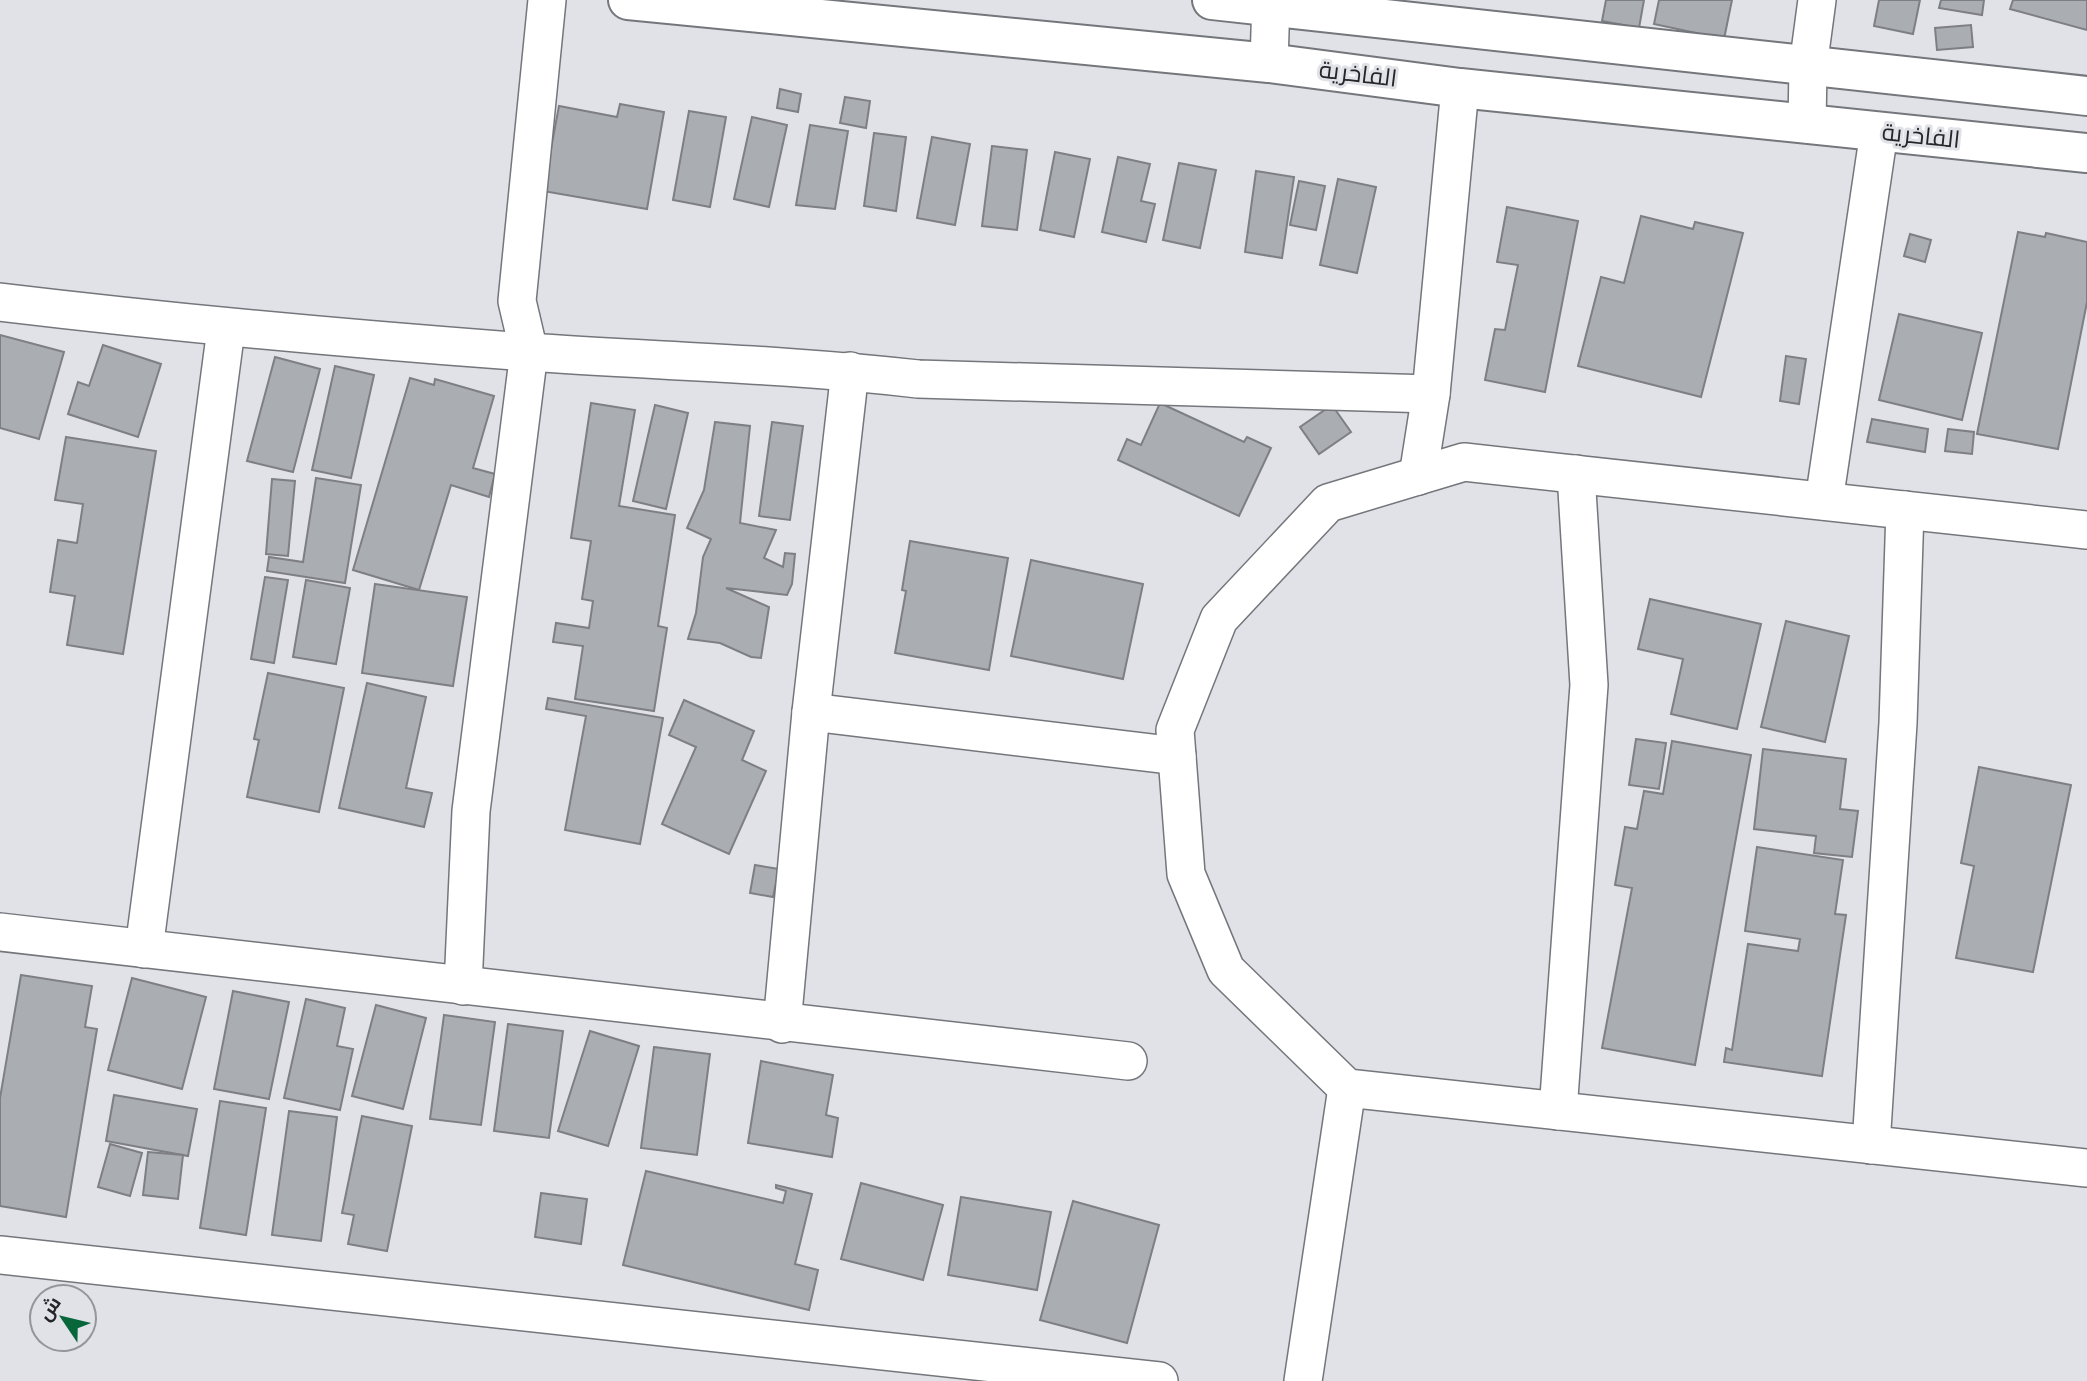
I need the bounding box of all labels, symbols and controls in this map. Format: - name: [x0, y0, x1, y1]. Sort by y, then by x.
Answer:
- street label: الفاخرية: [1317, 54, 1399, 93]
- street label: الفاخرية: [1881, 117, 1961, 154]
- north arrow: [28, 1283, 98, 1353]
- text: ش: [33, 1292, 66, 1325]

